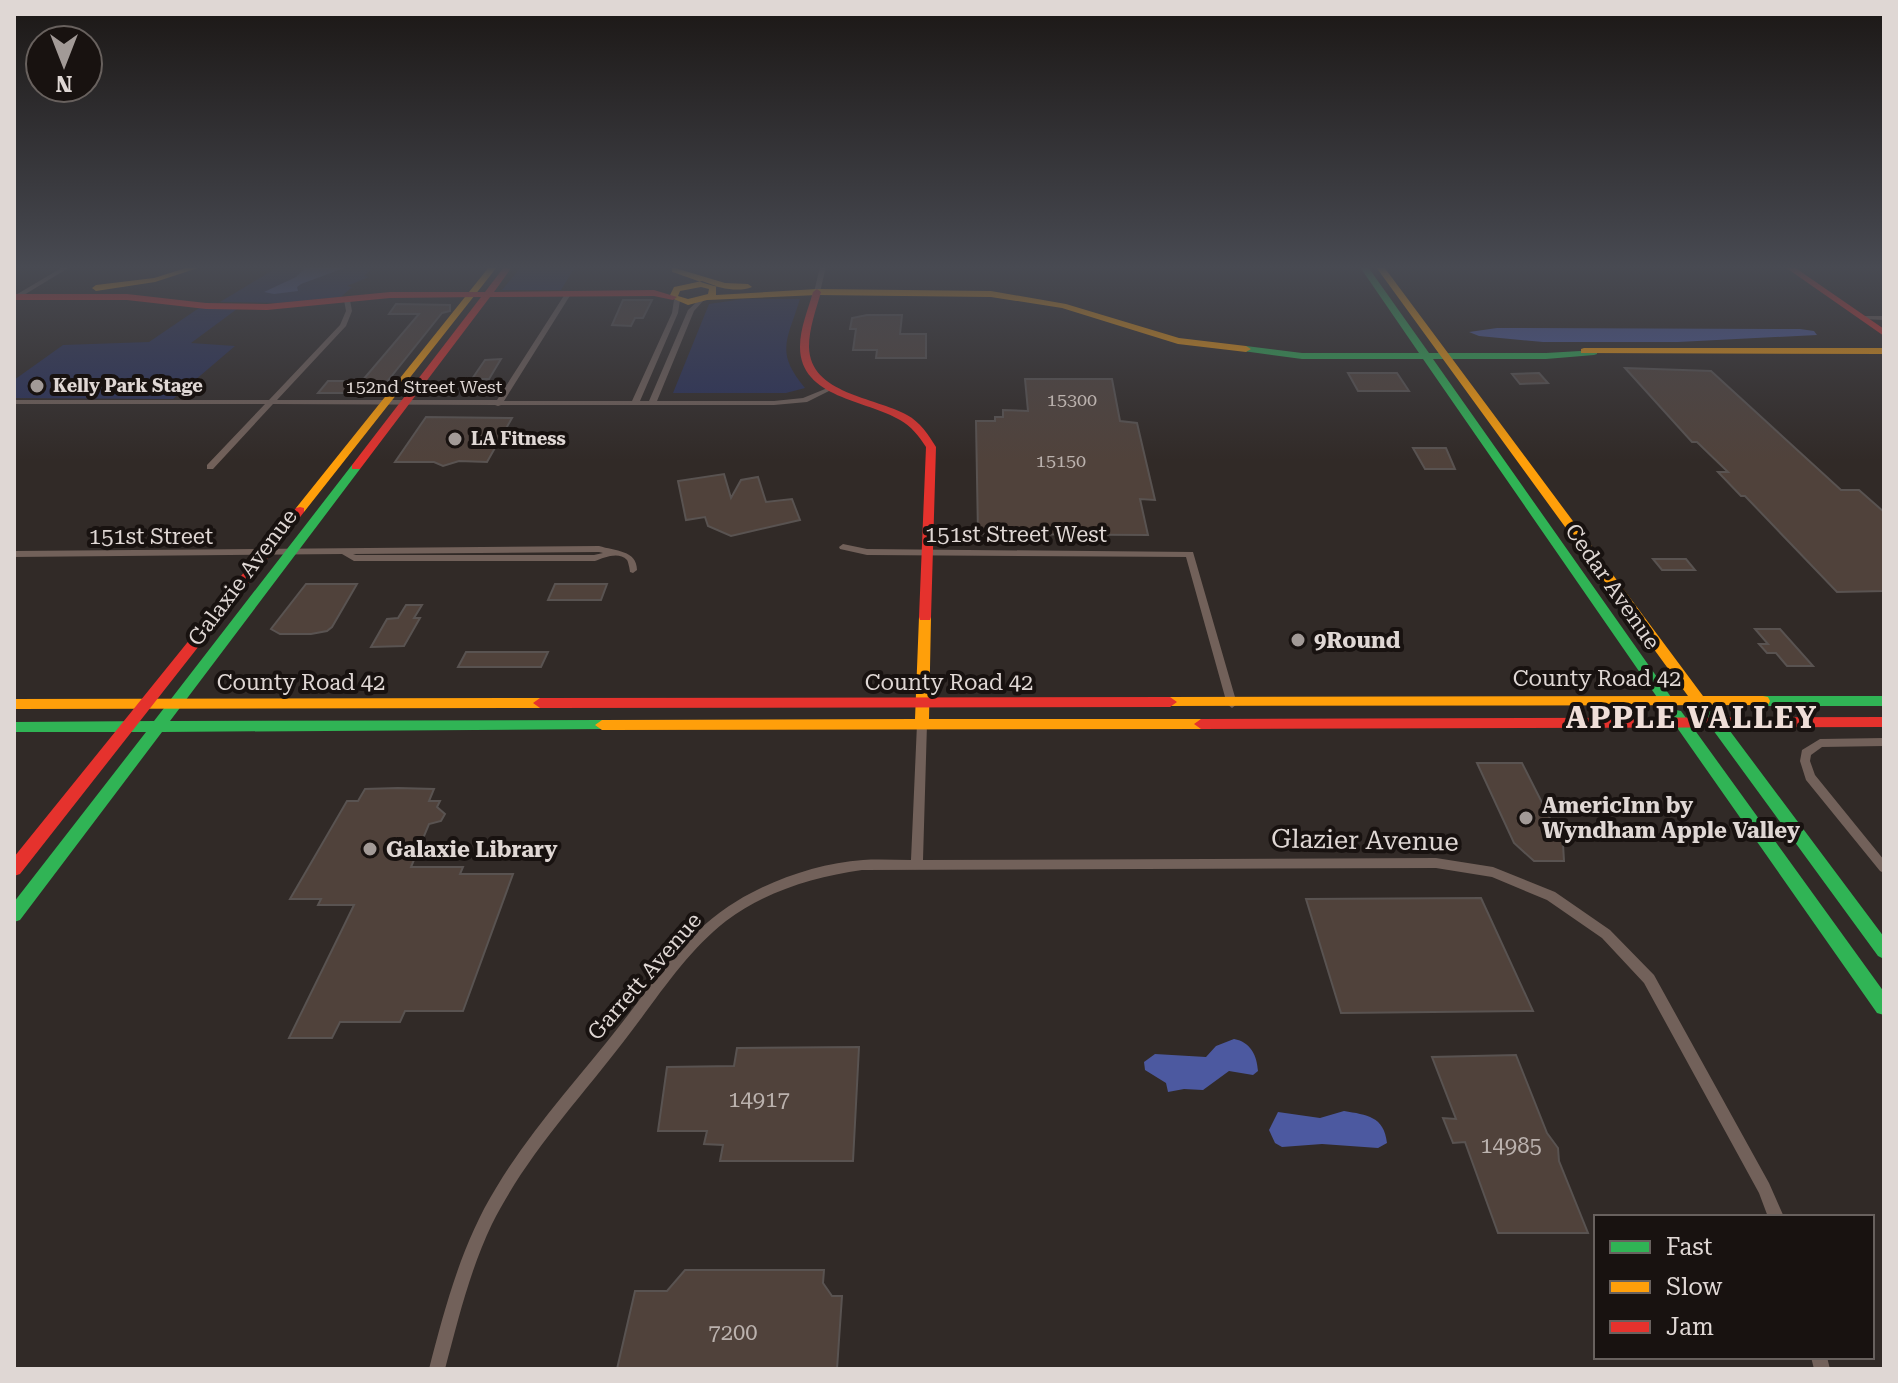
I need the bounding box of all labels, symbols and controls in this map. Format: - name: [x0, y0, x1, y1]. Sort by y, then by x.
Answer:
- north arrow: [24, 24, 104, 104]
- text: N: [55, 71, 72, 96]
- place label: Kelly Park Stage: [53, 375, 203, 396]
- street label: 152nd Street West: [346, 376, 503, 397]
- marker: Kelly Park Stage: [28, 377, 46, 395]
- house number: 15300: [1047, 389, 1097, 410]
- place label: LA Fitness: [471, 428, 566, 449]
- marker: LA Fitness: [446, 430, 464, 448]
- house number: 15150: [1036, 450, 1086, 471]
- street label: Galaxie Avenue: [183, 504, 302, 651]
- street label: Cedar Avenue: [1560, 519, 1665, 654]
- street label: 151st Street West: [925, 522, 1107, 547]
- street label: 151st Street: [89, 524, 213, 549]
- place label: 9Round: [1314, 628, 1401, 653]
- marker: 9Round: [1289, 631, 1307, 649]
- street label: County Road 42: [1513, 666, 1681, 691]
- street label: County Road 42: [217, 670, 385, 695]
- street label: County Road 42: [865, 670, 1033, 695]
- district label: APPLE VALLEY: [1566, 700, 1818, 735]
- place label: AmericInn by Wyndham Apple Valley: [1542, 793, 1801, 843]
- marker: AmericInn by Wyndham Apple Valley: [1517, 809, 1535, 827]
- street label: Glazier Avenue: [1271, 823, 1459, 857]
- place label: Galaxie Library: [386, 837, 558, 862]
- marker: Galaxie Library: [361, 840, 379, 858]
- street label: Garrett Avenue: [582, 908, 706, 1045]
- house number: 14917: [728, 1087, 790, 1112]
- house number: 14985: [1480, 1133, 1542, 1158]
- legend: [1594, 1215, 1874, 1359]
- text: Fast: [1666, 1233, 1713, 1261]
- text: Slow: [1666, 1273, 1723, 1301]
- text: Jam: [1666, 1313, 1714, 1341]
- house number: 7200: [708, 1320, 758, 1345]

